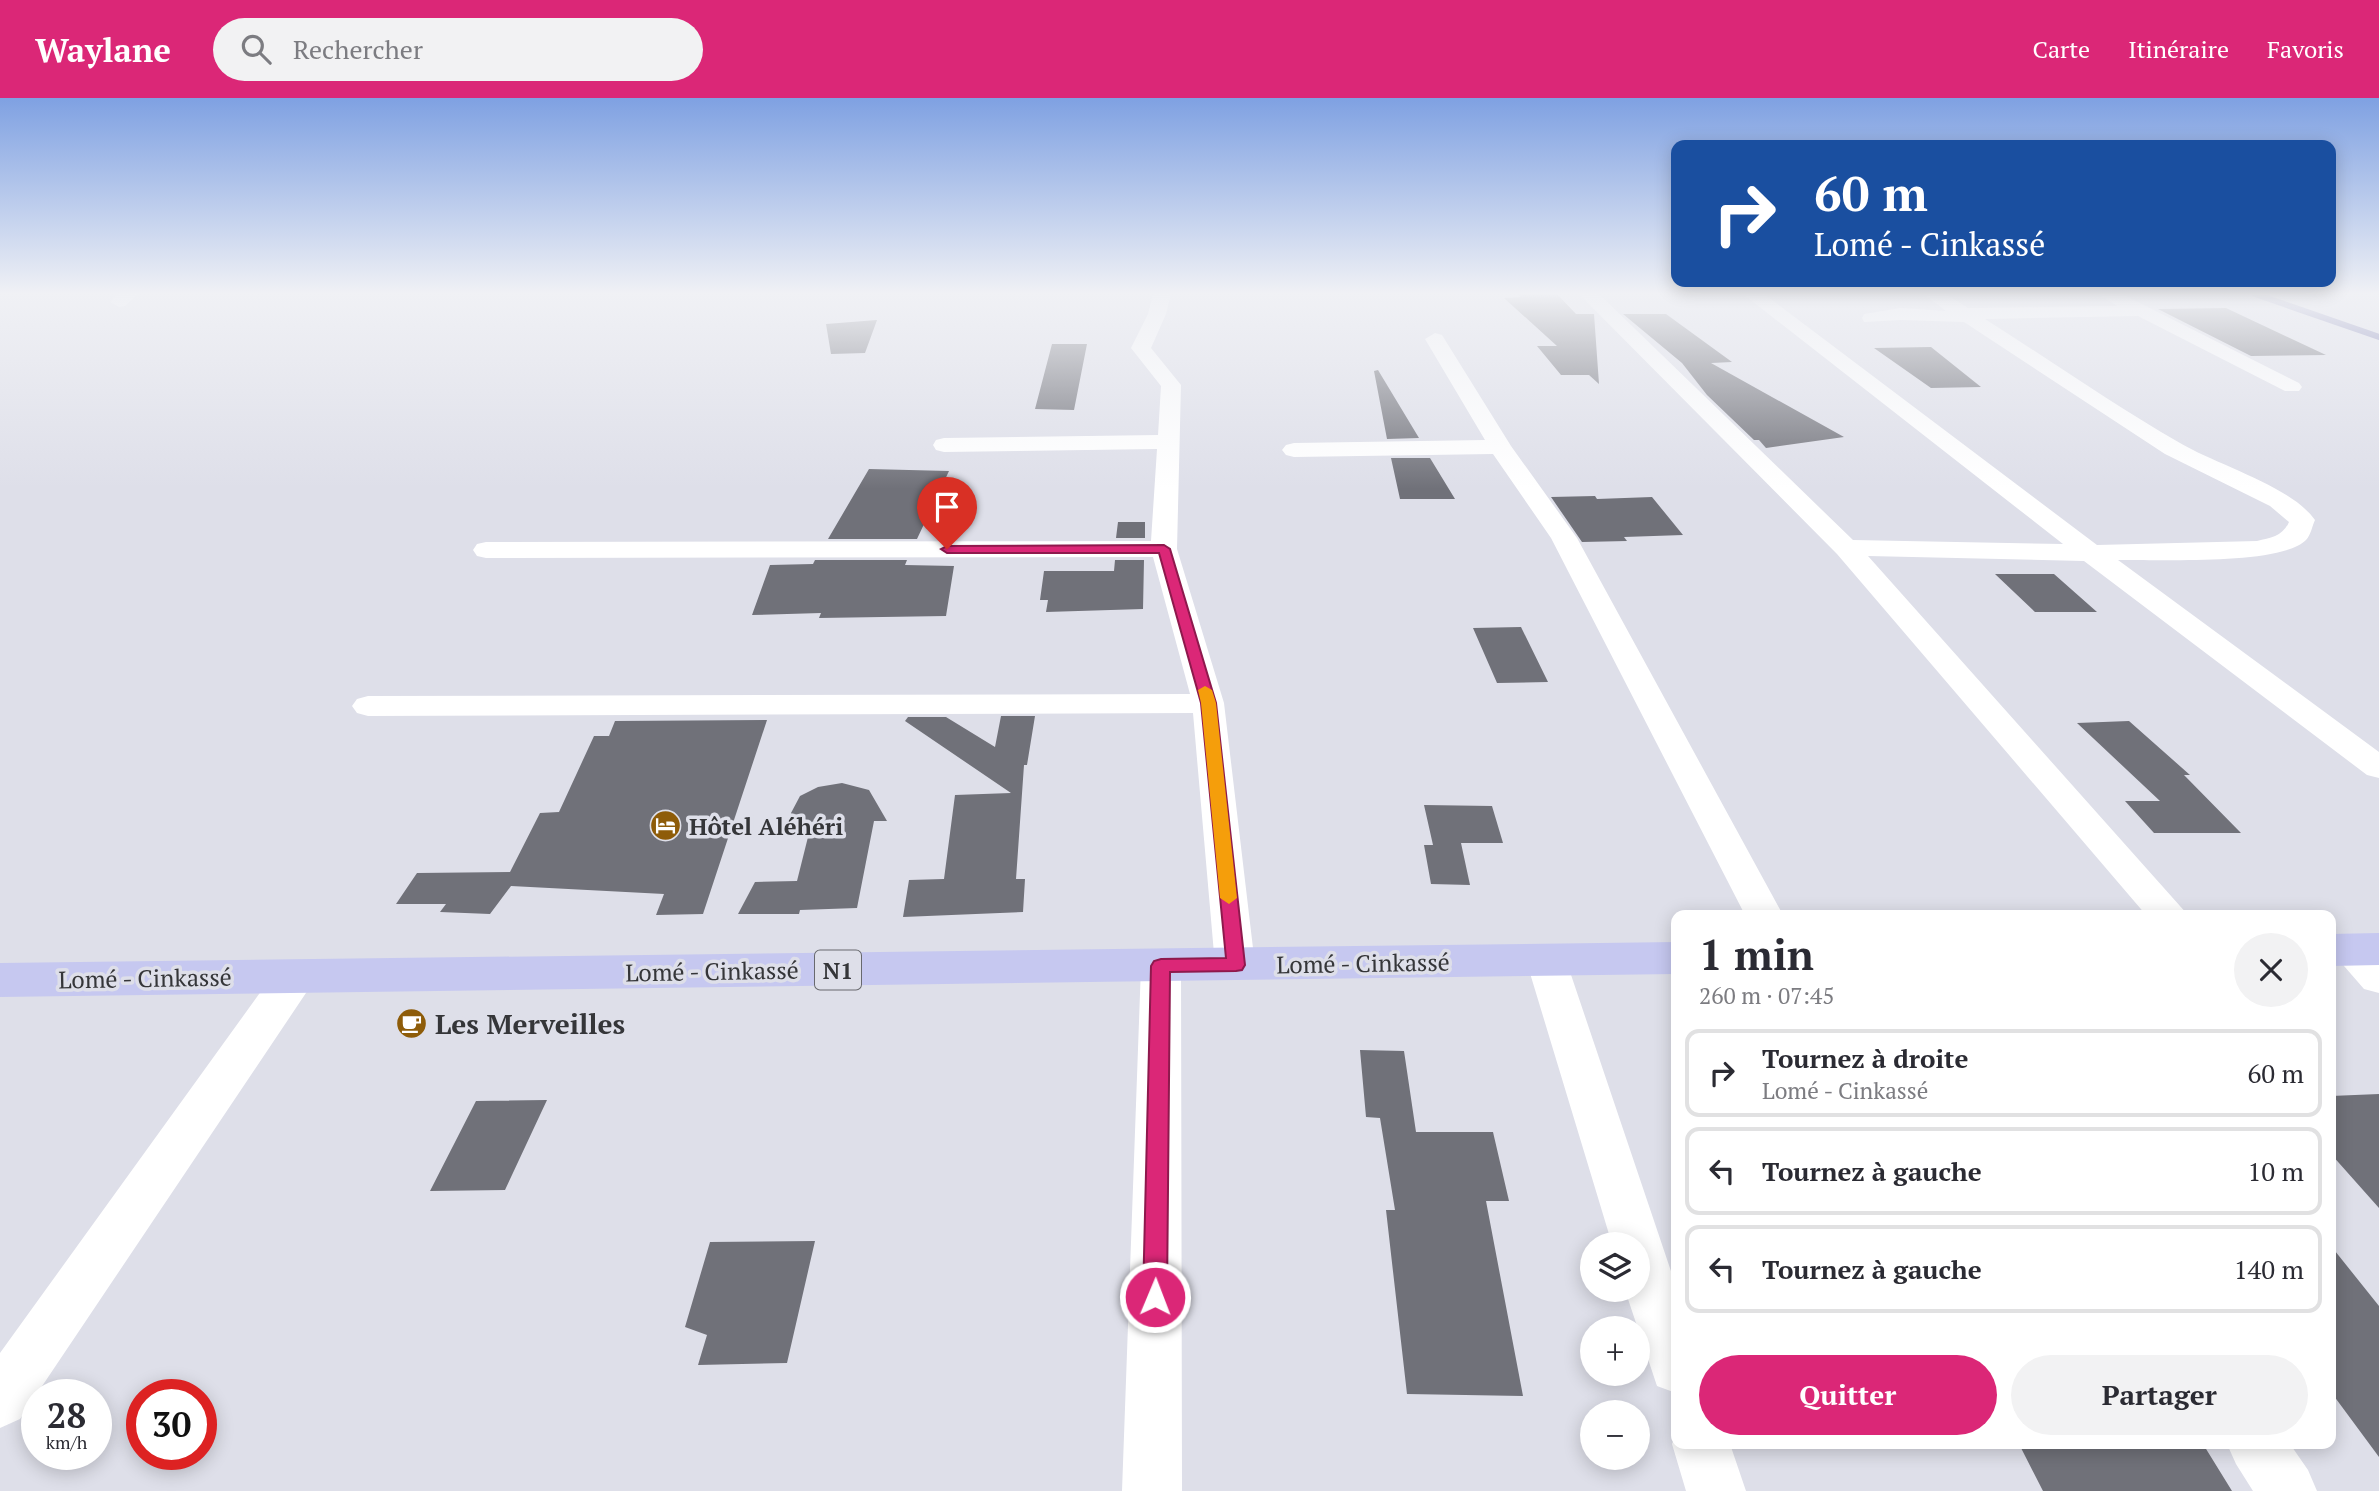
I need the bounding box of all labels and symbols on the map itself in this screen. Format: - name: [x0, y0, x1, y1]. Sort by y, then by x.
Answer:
- pin: [917, 477, 977, 549]
- hotel icon: Hôtel Aléhéri: [649, 809, 683, 843]
- place label: Hôtel Aléhéri: [689, 810, 843, 842]
- street label: Lomé - Cinkassé: [1276, 945, 1450, 981]
- road number: N1: [815, 950, 861, 990]
- street label: Lomé - Cinkassé: [625, 953, 799, 989]
- street label: Lomé - Cinkassé: [58, 960, 232, 996]
- place label: Les Merveilles: [435, 1005, 625, 1042]
- cafe icon: Les Merveilles: [395, 1006, 429, 1040]
- position arrow: [1118, 1260, 1192, 1334]
- speed limit sign: 30: [126, 1379, 217, 1470]

